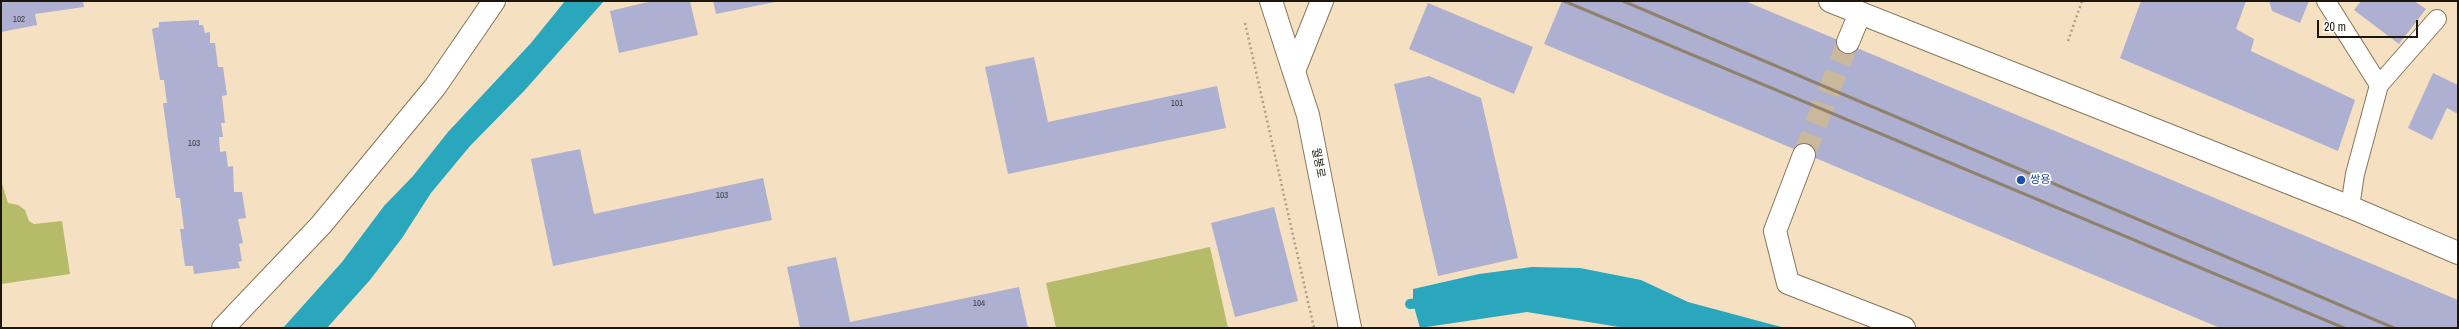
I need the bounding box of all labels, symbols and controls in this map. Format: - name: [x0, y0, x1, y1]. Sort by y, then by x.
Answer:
- scale bar: [2319, 12, 2420, 38]
- house number: 102: [13, 15, 25, 25]
- text: 20 m: [2324, 19, 2346, 35]
- house number: 101: [1171, 99, 1183, 109]
- house number: 103: [188, 139, 200, 149]
- street label: 월봉로: [1309, 147, 1327, 179]
- place label: 쌍용: [2030, 173, 2050, 187]
- marker: 쌍용: [2015, 174, 2027, 186]
- house number: 103: [716, 191, 728, 201]
- house number: 104: [973, 299, 985, 309]

